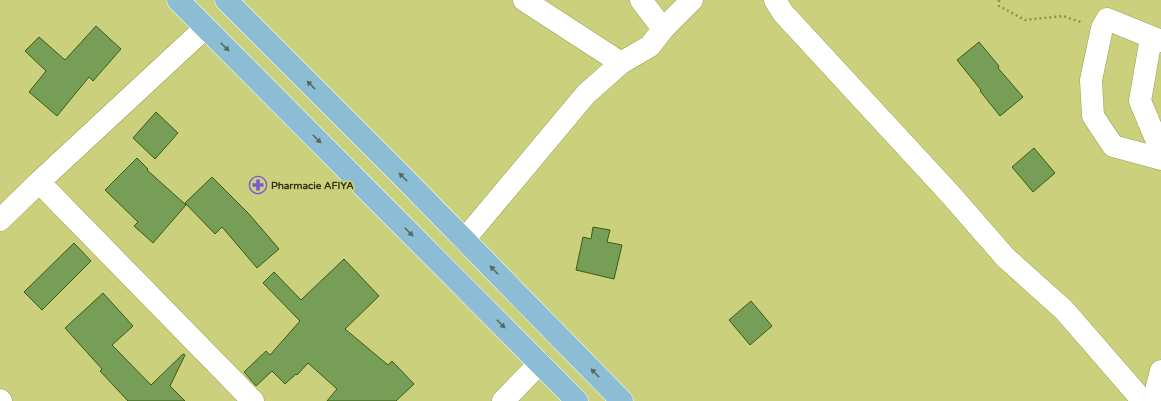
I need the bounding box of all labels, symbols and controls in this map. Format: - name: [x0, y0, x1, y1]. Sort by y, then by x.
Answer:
- one-way arrow: [220, 42, 230, 52]
- one-way arrow: [306, 80, 316, 90]
- one-way arrow: [312, 135, 322, 144]
- one-way arrow: [398, 172, 408, 182]
- pharmacy icon: Pharmacie AFIYA: [248, 175, 268, 195]
- place label: Pharmacie AFIYA: [271, 180, 354, 192]
- one-way arrow: [404, 227, 414, 237]
- one-way arrow: [489, 265, 499, 275]
- one-way arrow: [496, 319, 506, 329]
- one-way arrow: [590, 368, 600, 378]

